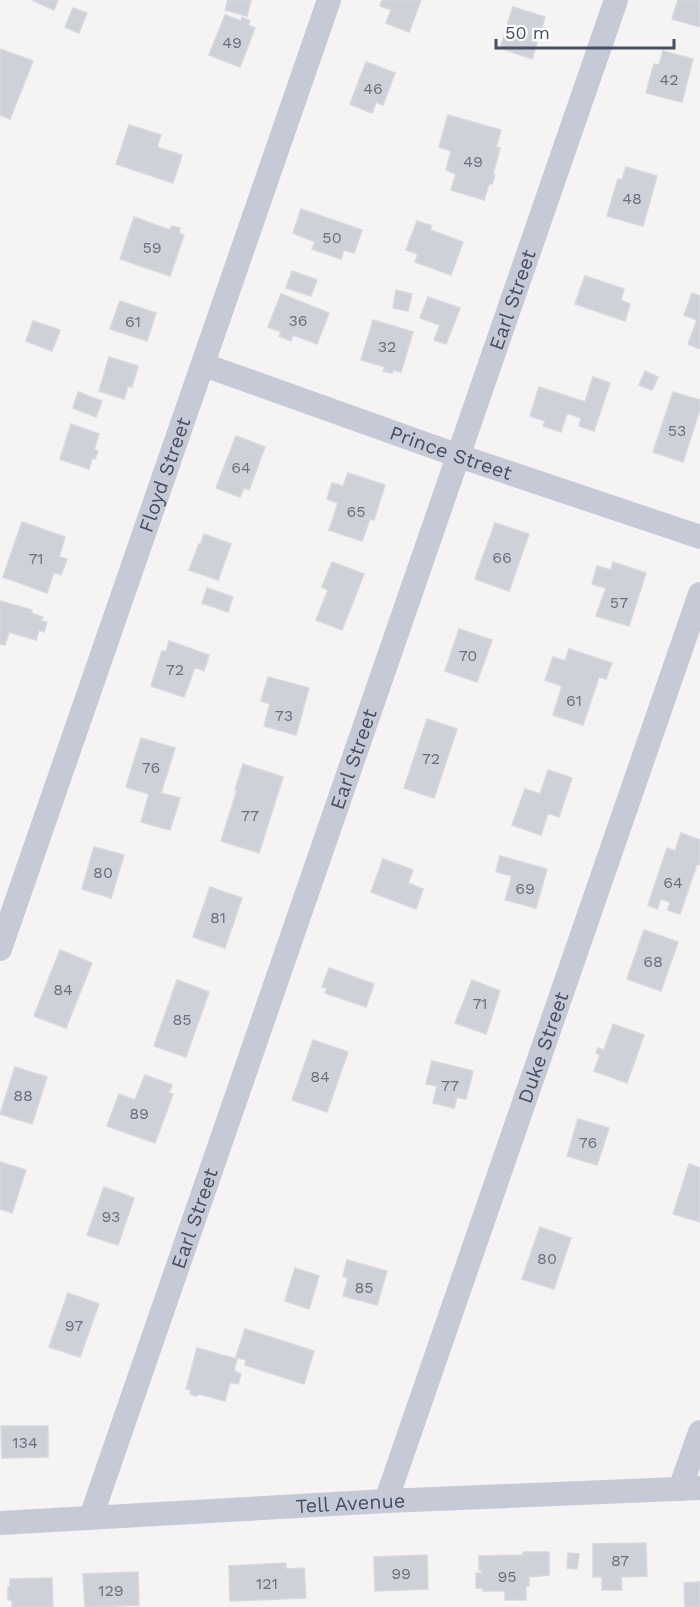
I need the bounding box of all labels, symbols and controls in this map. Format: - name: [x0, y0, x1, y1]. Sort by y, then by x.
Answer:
- scale bar: [496, 12, 674, 50]
- text: 50 m: [505, 22, 550, 43]
- house number: 49: [222, 33, 242, 52]
- house number: 42: [659, 70, 679, 89]
- house number: 46: [363, 79, 383, 98]
- house number: 49: [463, 152, 483, 171]
- house number: 48: [622, 189, 642, 208]
- house number: 50: [322, 228, 342, 247]
- house number: 59: [142, 238, 162, 257]
- street label: Earl Street: [484, 246, 541, 353]
- house number: 36: [288, 311, 308, 330]
- house number: 61: [125, 312, 141, 331]
- house number: 32: [378, 337, 396, 356]
- street label: Floyd Street: [133, 414, 196, 535]
- street label: Prince Street: [386, 420, 516, 485]
- house number: 53: [668, 421, 686, 440]
- house number: 64: [231, 458, 251, 477]
- house number: 65: [346, 502, 366, 521]
- house number: 66: [492, 548, 512, 567]
- house number: 71: [28, 549, 44, 568]
- house number: 57: [610, 593, 628, 612]
- house number: 70: [459, 646, 477, 665]
- house number: 72: [166, 660, 184, 679]
- house number: 61: [566, 691, 582, 710]
- street label: Earl Street: [325, 705, 382, 813]
- house number: 73: [275, 706, 293, 725]
- house number: 72: [422, 749, 440, 768]
- house number: 76: [142, 758, 160, 777]
- house number: 77: [241, 806, 259, 825]
- house number: 80: [93, 863, 113, 882]
- house number: 64: [663, 873, 683, 892]
- house number: 69: [515, 879, 535, 898]
- house number: 81: [210, 908, 226, 927]
- house number: 68: [643, 952, 663, 971]
- house number: 84: [53, 980, 73, 999]
- street label: Duke Street: [513, 988, 574, 1106]
- house number: 71: [472, 994, 488, 1013]
- house number: 85: [172, 1010, 192, 1029]
- house number: 84: [310, 1067, 330, 1086]
- house number: 77: [441, 1076, 459, 1095]
- house number: 88: [13, 1086, 33, 1105]
- house number: 89: [129, 1104, 149, 1123]
- house number: 76: [579, 1133, 597, 1152]
- street label: Earl Street: [166, 1164, 223, 1272]
- house number: 93: [102, 1207, 120, 1226]
- house number: 80: [537, 1249, 557, 1268]
- house number: 85: [354, 1278, 374, 1297]
- house number: 97: [65, 1316, 83, 1335]
- house number: 134: [12, 1433, 38, 1452]
- street label: Tell Avenue: [295, 1488, 406, 1518]
- house number: 87: [611, 1551, 629, 1570]
- house number: 99: [391, 1564, 411, 1583]
- house number: 95: [497, 1567, 517, 1586]
- house number: 121: [256, 1574, 278, 1593]
- house number: 129: [98, 1581, 124, 1600]

